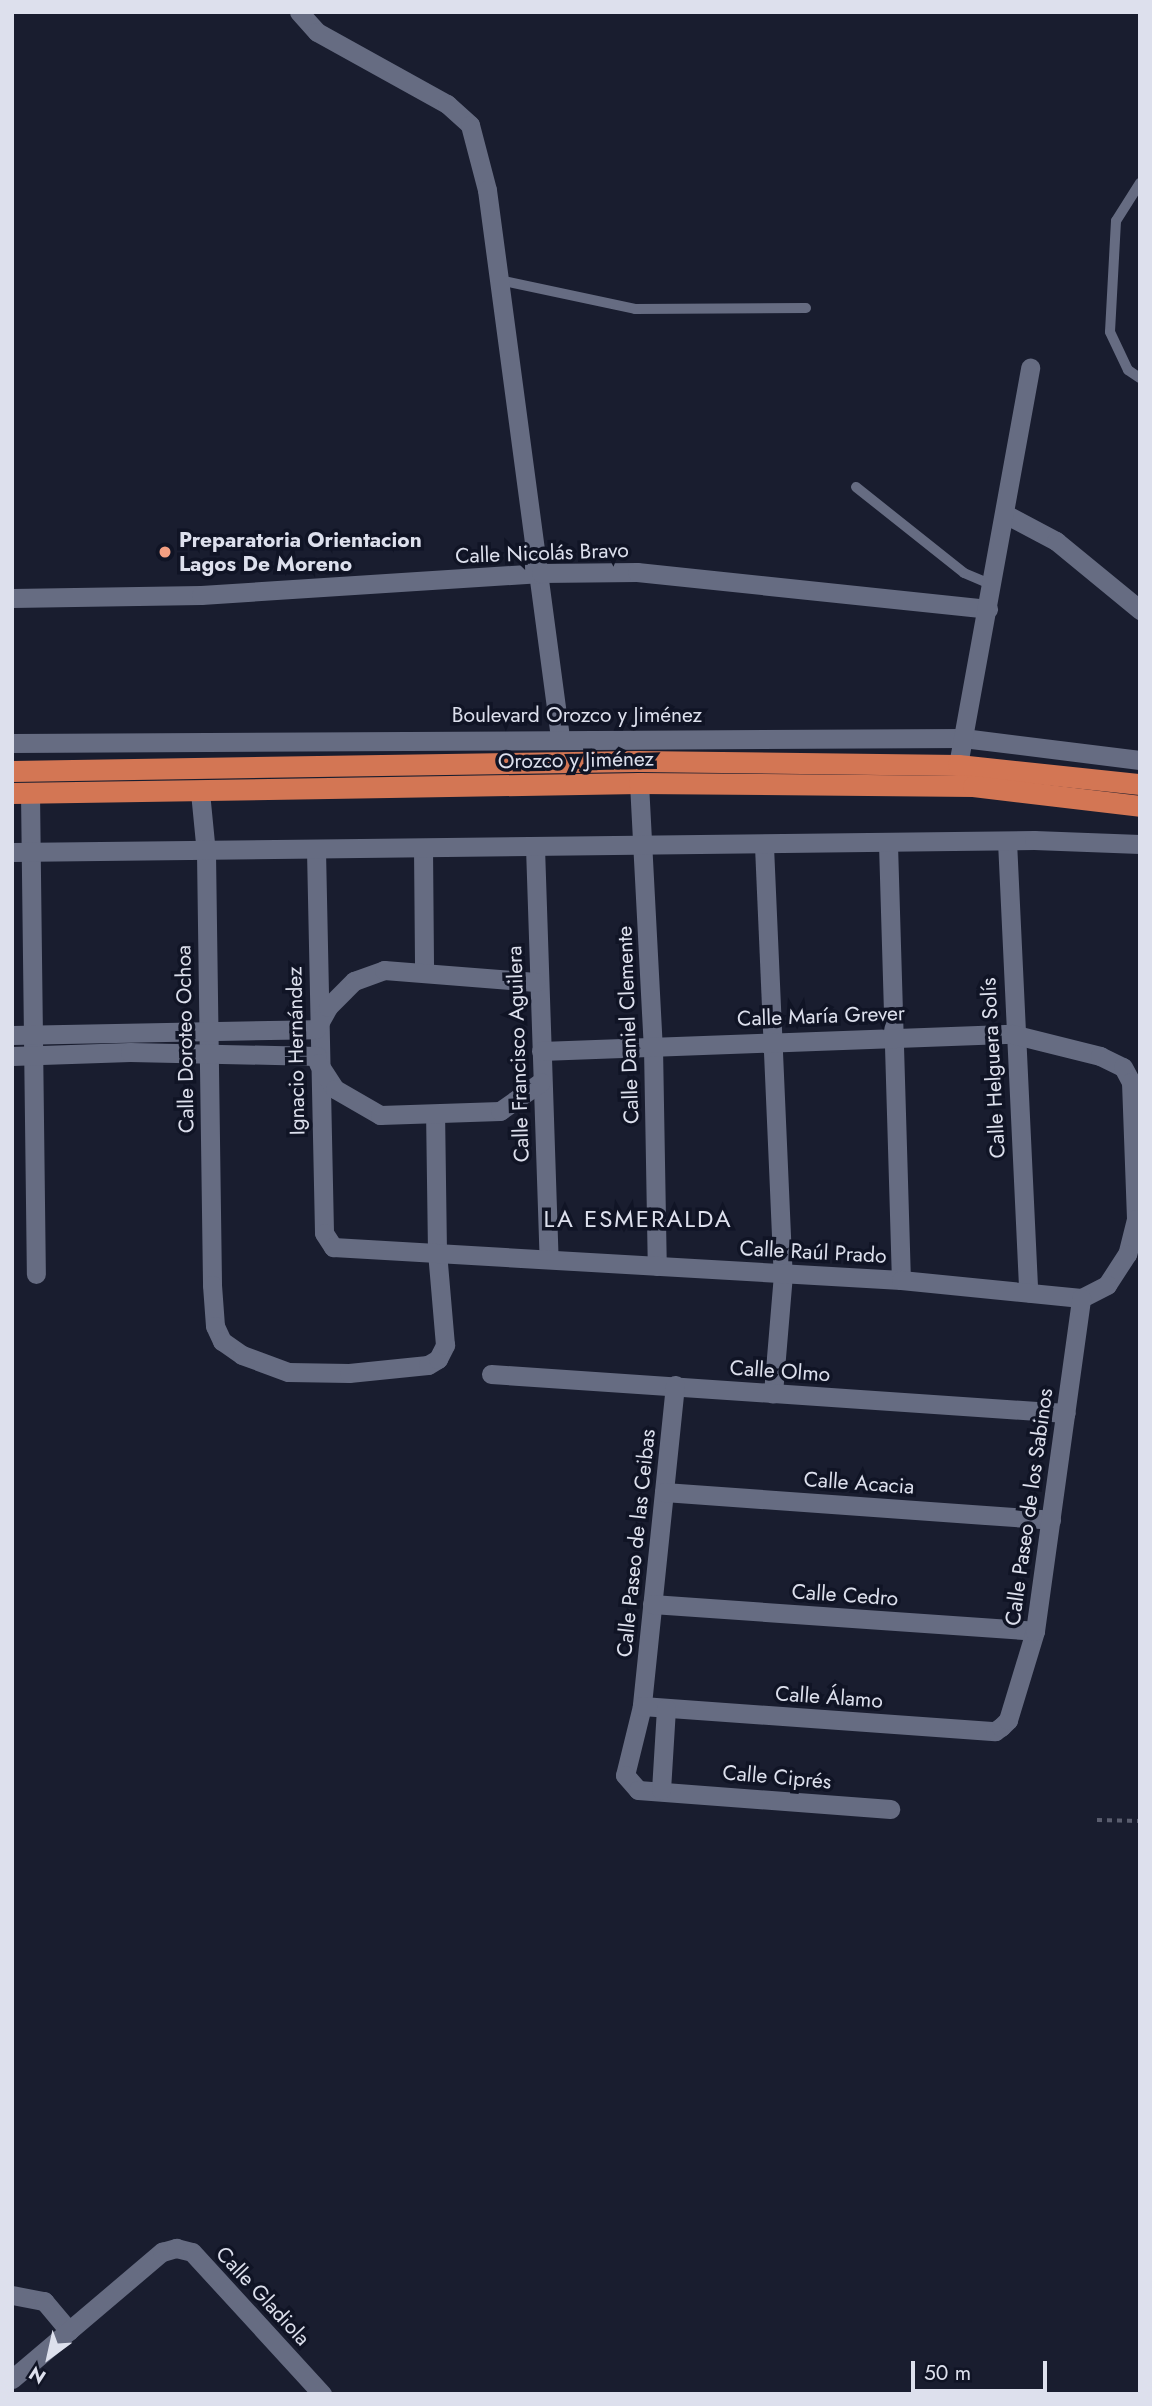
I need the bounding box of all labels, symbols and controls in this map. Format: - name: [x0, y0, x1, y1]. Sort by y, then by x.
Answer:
- place label: Preparatoria Orientacion Lagos De Moreno: [179, 527, 422, 577]
- street label: Calle Nicolás Bravo: [455, 537, 629, 569]
- marker: Preparatoria Orientacion Lagos De Moreno: [157, 544, 173, 560]
- street label: Boulevard Orozco y Jiménez: [452, 702, 702, 728]
- street label: Orozco y Jiménez: [498, 746, 654, 774]
- street label: Calle Daniel Clemente: [612, 926, 644, 1124]
- street label: Calle Doroteo Ochoa: [171, 945, 199, 1133]
- street label: Calle Francisco Aguilera: [502, 945, 534, 1163]
- street label: Ignacio Hernández: [282, 966, 310, 1136]
- street label: Calle Helguera Solís: [976, 977, 1010, 1159]
- street label: Calle María Grever: [737, 1000, 905, 1032]
- district label: LA ESMERALDA: [545, 1205, 731, 1233]
- street label: Calle Raúl Prado: [739, 1236, 887, 1268]
- street label: Calle Olmo: [729, 1355, 831, 1387]
- street label: Calle Paseo de los Sabinos: [1000, 1387, 1058, 1627]
- street label: Calle Paseo de las Ceibas: [611, 1428, 661, 1658]
- street label: Calle Acacia: [803, 1467, 915, 1499]
- street label: Calle Cedro: [791, 1579, 899, 1611]
- street label: Calle Álamo: [774, 1681, 884, 1713]
- street label: Calle Ciprés: [721, 1760, 833, 1794]
- street label: Calle Gladiola: [211, 2241, 315, 2351]
- north arrow: [14, 2322, 84, 2392]
- scale bar: [914, 2346, 1050, 2390]
- text: 50 m: [924, 2358, 971, 2388]
- text: N: [24, 2360, 51, 2390]

